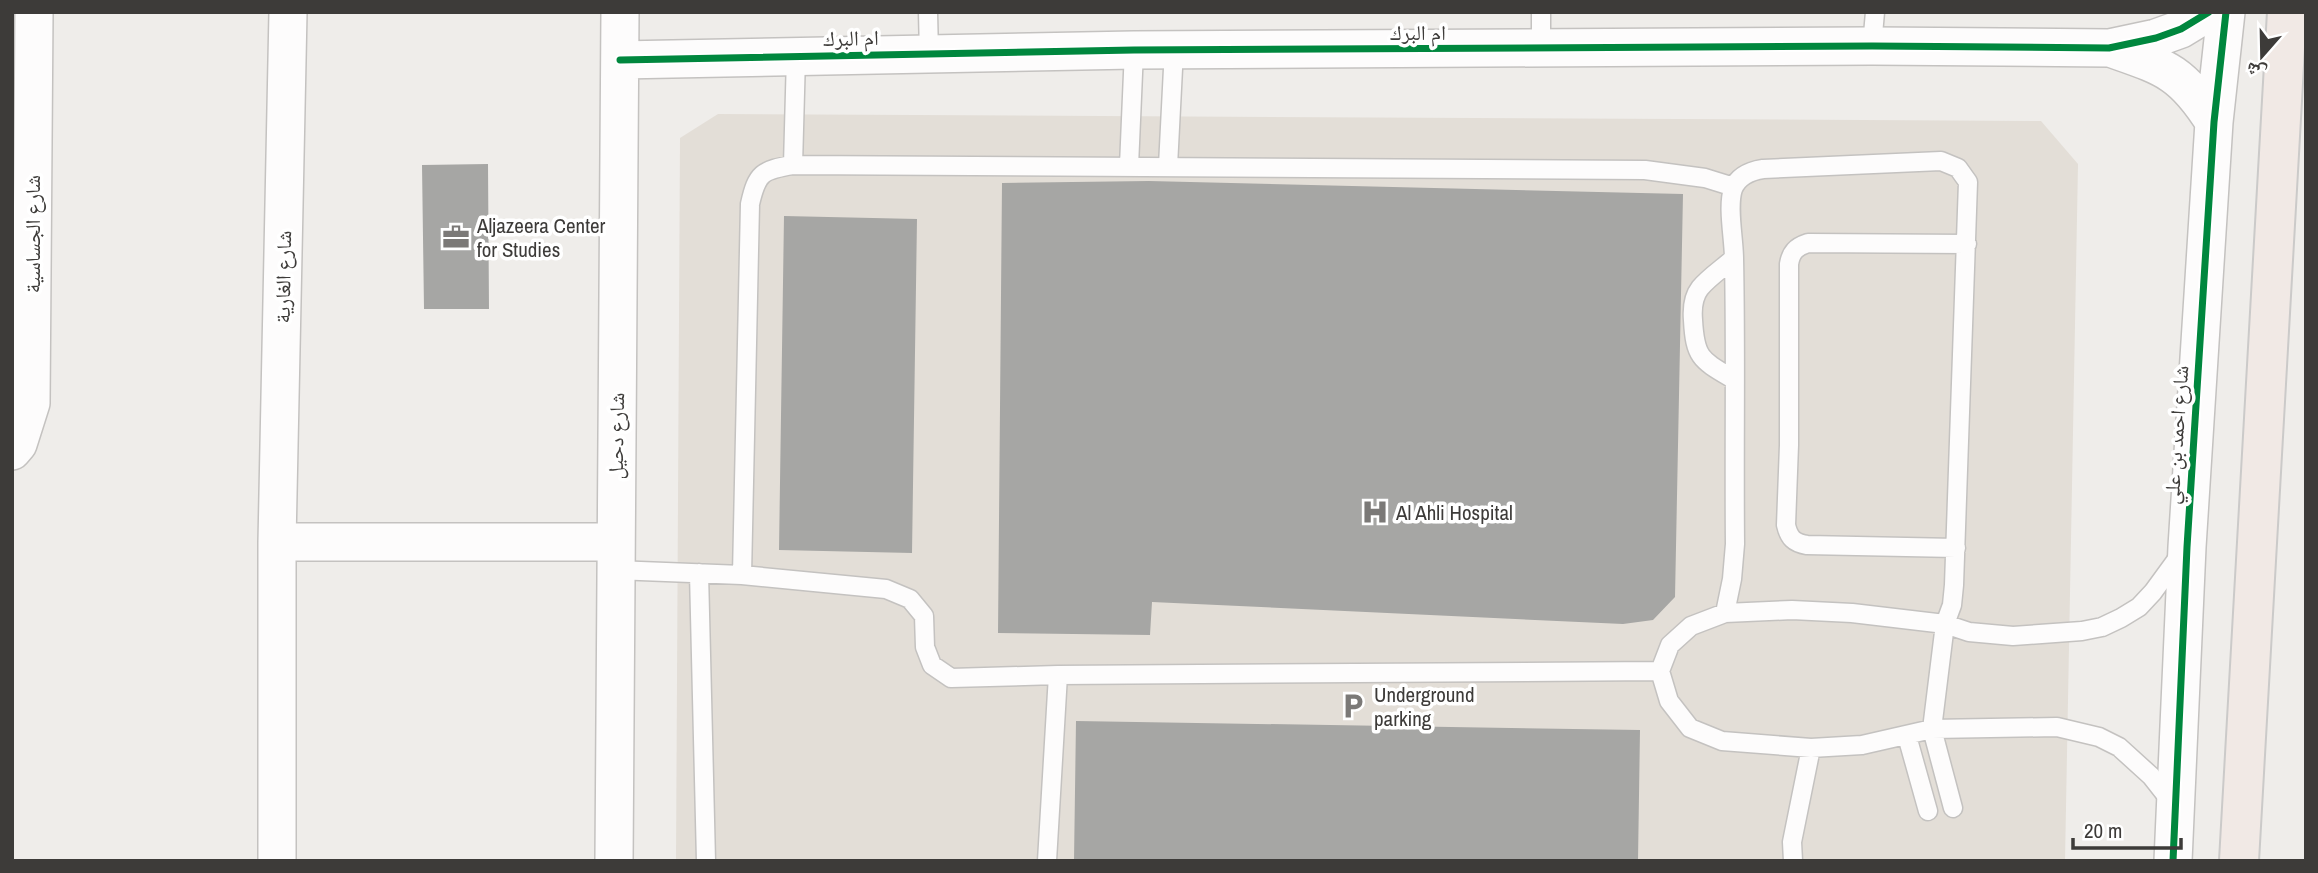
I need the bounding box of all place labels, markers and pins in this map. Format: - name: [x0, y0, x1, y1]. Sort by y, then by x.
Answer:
- place label: Aljazeera Center for Studies: [476, 211, 606, 264]
- office icon: Aljazeera Center for Studies: [441, 222, 471, 252]
- hospital icon: Al Ahli Hospital: [1360, 497, 1390, 527]
- place label: Al Ahli Hospital: [1395, 498, 1513, 527]
- place label: Underground parking: [1374, 680, 1475, 733]
- parking icon: Underground parking: [1338, 691, 1368, 721]

